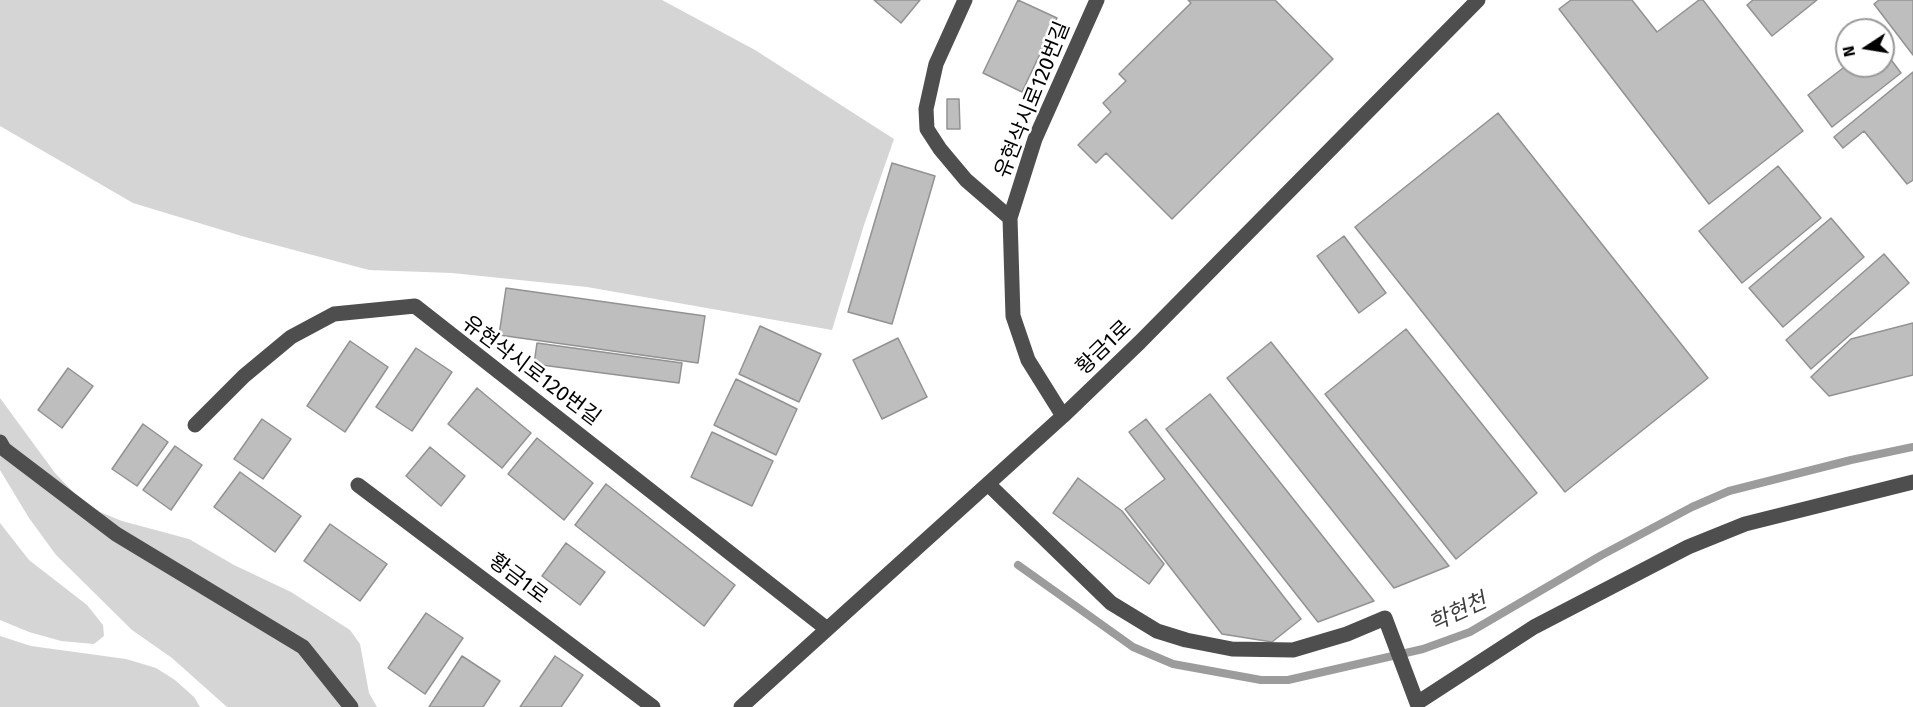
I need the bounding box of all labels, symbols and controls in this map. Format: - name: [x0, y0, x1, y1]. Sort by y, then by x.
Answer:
- street label: 유현삭시로120번길: [990, 18, 1076, 182]
- north arrow: [1835, 18, 1895, 78]
- text: N: [1838, 44, 1859, 59]
- street label: 유현삭시로120번길: [457, 311, 605, 431]
- street label: 황금1로: [1071, 316, 1137, 380]
- street label: 황금1로: [484, 549, 552, 609]
- water label: 학현천: [1425, 588, 1491, 638]

